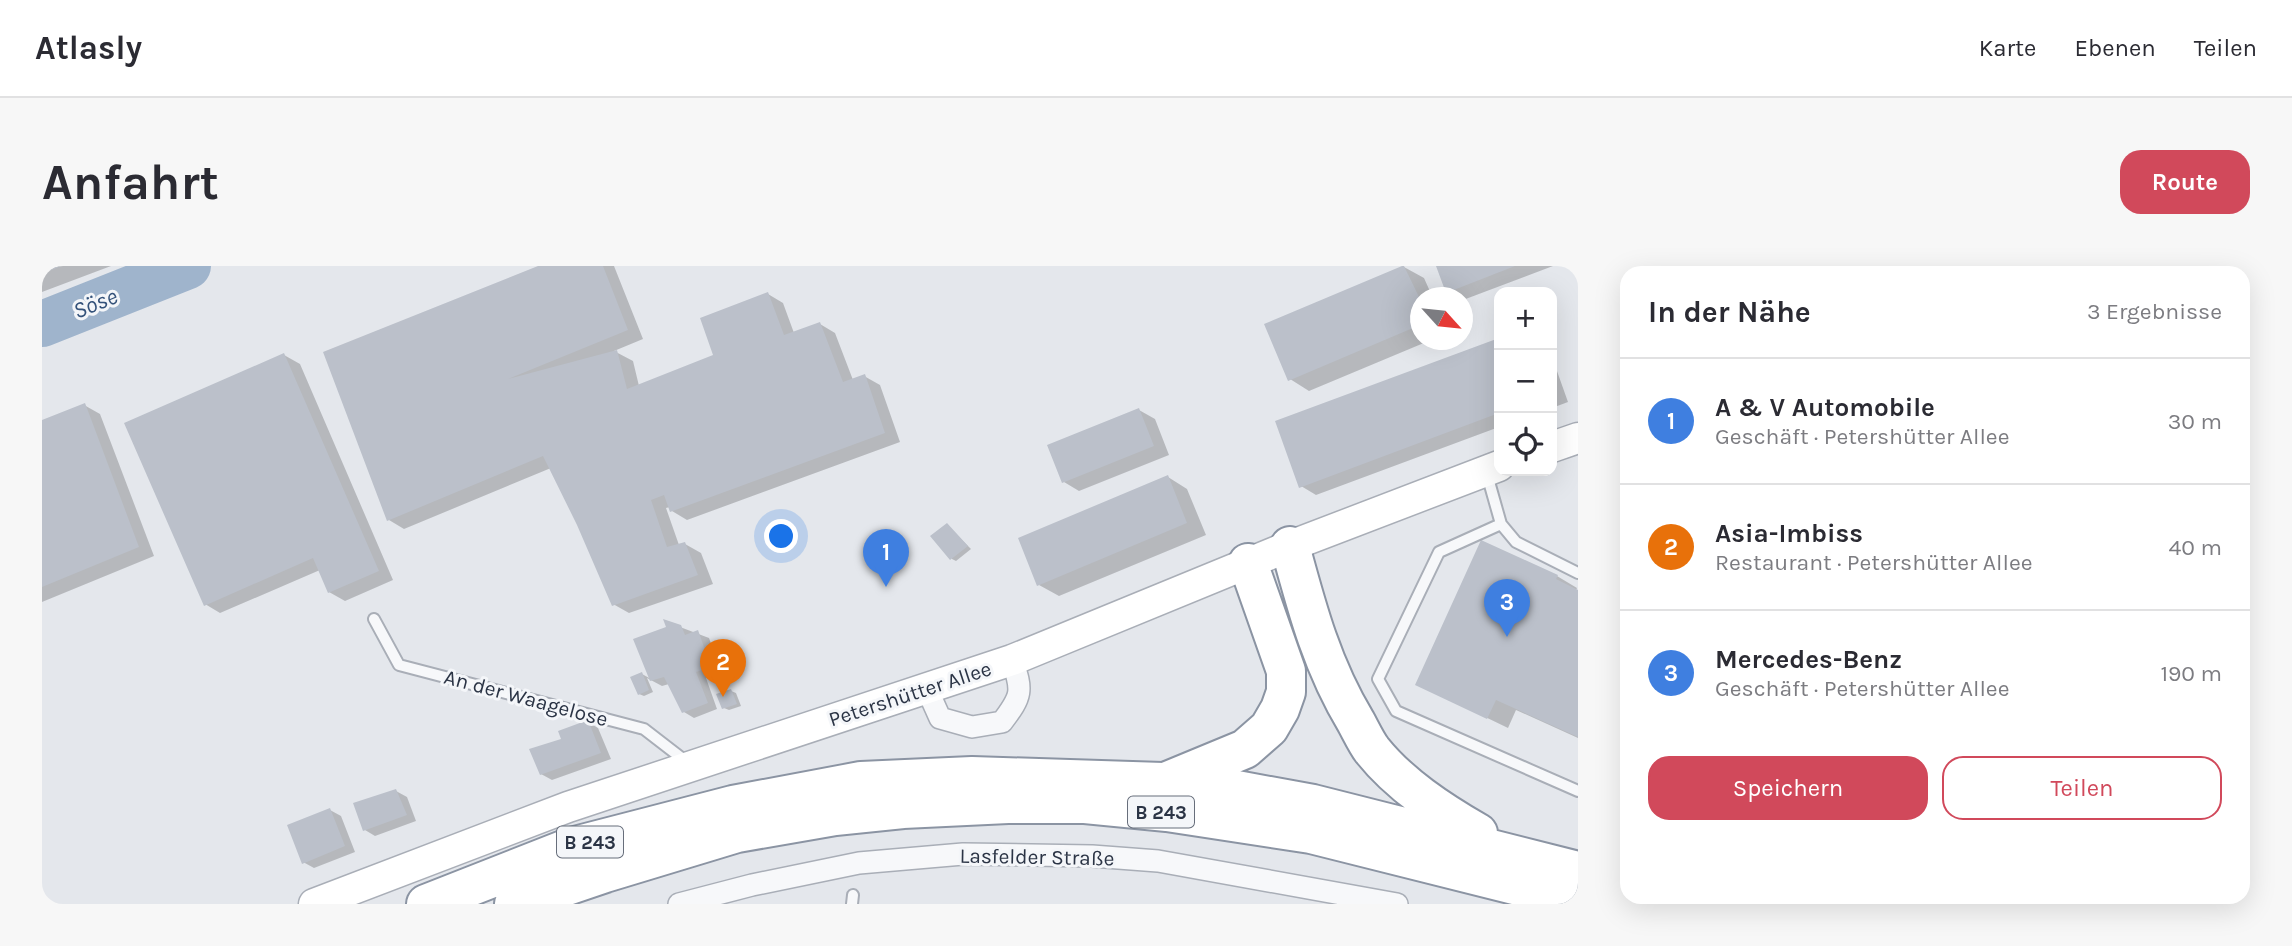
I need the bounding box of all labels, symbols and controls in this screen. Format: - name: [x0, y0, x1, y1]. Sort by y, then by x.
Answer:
- text: Atlasly: [35, 29, 142, 67]
- text: Karte: [1979, 34, 2036, 62]
- text: Ebenen: [2074, 34, 2156, 62]
- text: Teilen: [2194, 34, 2257, 62]
- button: Route: [2120, 150, 2250, 214]
- text: Anfahrt: [42, 154, 219, 211]
- water label: Söse: [69, 282, 122, 324]
- north arrow: [1410, 287, 1473, 350]
- map controls: [1494, 287, 1557, 476]
- button: +: [1494, 287, 1557, 350]
- text: In der Nähe: [1648, 294, 1811, 330]
- text: 3 Ergebnisse: [2087, 298, 2222, 325]
- button: −: [1494, 350, 1557, 413]
- text: A & V Automobile: [1715, 392, 1935, 423]
- text: 1: [1667, 408, 1675, 435]
- text: 30 m: [2168, 408, 2222, 435]
- button: locate: [1494, 413, 1557, 476]
- text: Geschäft · Petershütter Allee: [1715, 423, 2009, 450]
- text: Asia-Imbiss: [1715, 518, 1863, 549]
- your location: [764, 519, 798, 553]
- pin: 1: [863, 529, 909, 587]
- text: 2: [1664, 534, 1678, 561]
- text: 40 m: [2169, 534, 2222, 561]
- text: Restaurant · Petershütter Allee: [1715, 549, 2033, 576]
- pin: 3: [1484, 579, 1530, 637]
- pin: 2: [700, 639, 746, 697]
- text: Mercedes-Benz: [1715, 644, 1902, 675]
- street label: Petershütter Allee: [826, 656, 994, 732]
- text: 3: [1664, 660, 1678, 687]
- text: 190 m: [2160, 660, 2222, 687]
- street label: An der Waagelose: [441, 665, 611, 731]
- text: Geschäft · Petershütter Allee: [1715, 675, 2009, 702]
- button: Speichern: [1648, 756, 1928, 820]
- button: Teilen: [1942, 756, 2222, 820]
- road number: B 243: [1128, 796, 1194, 828]
- road number: B 243: [557, 827, 623, 858]
- street label: Lasfelder Straße: [959, 844, 1115, 870]

